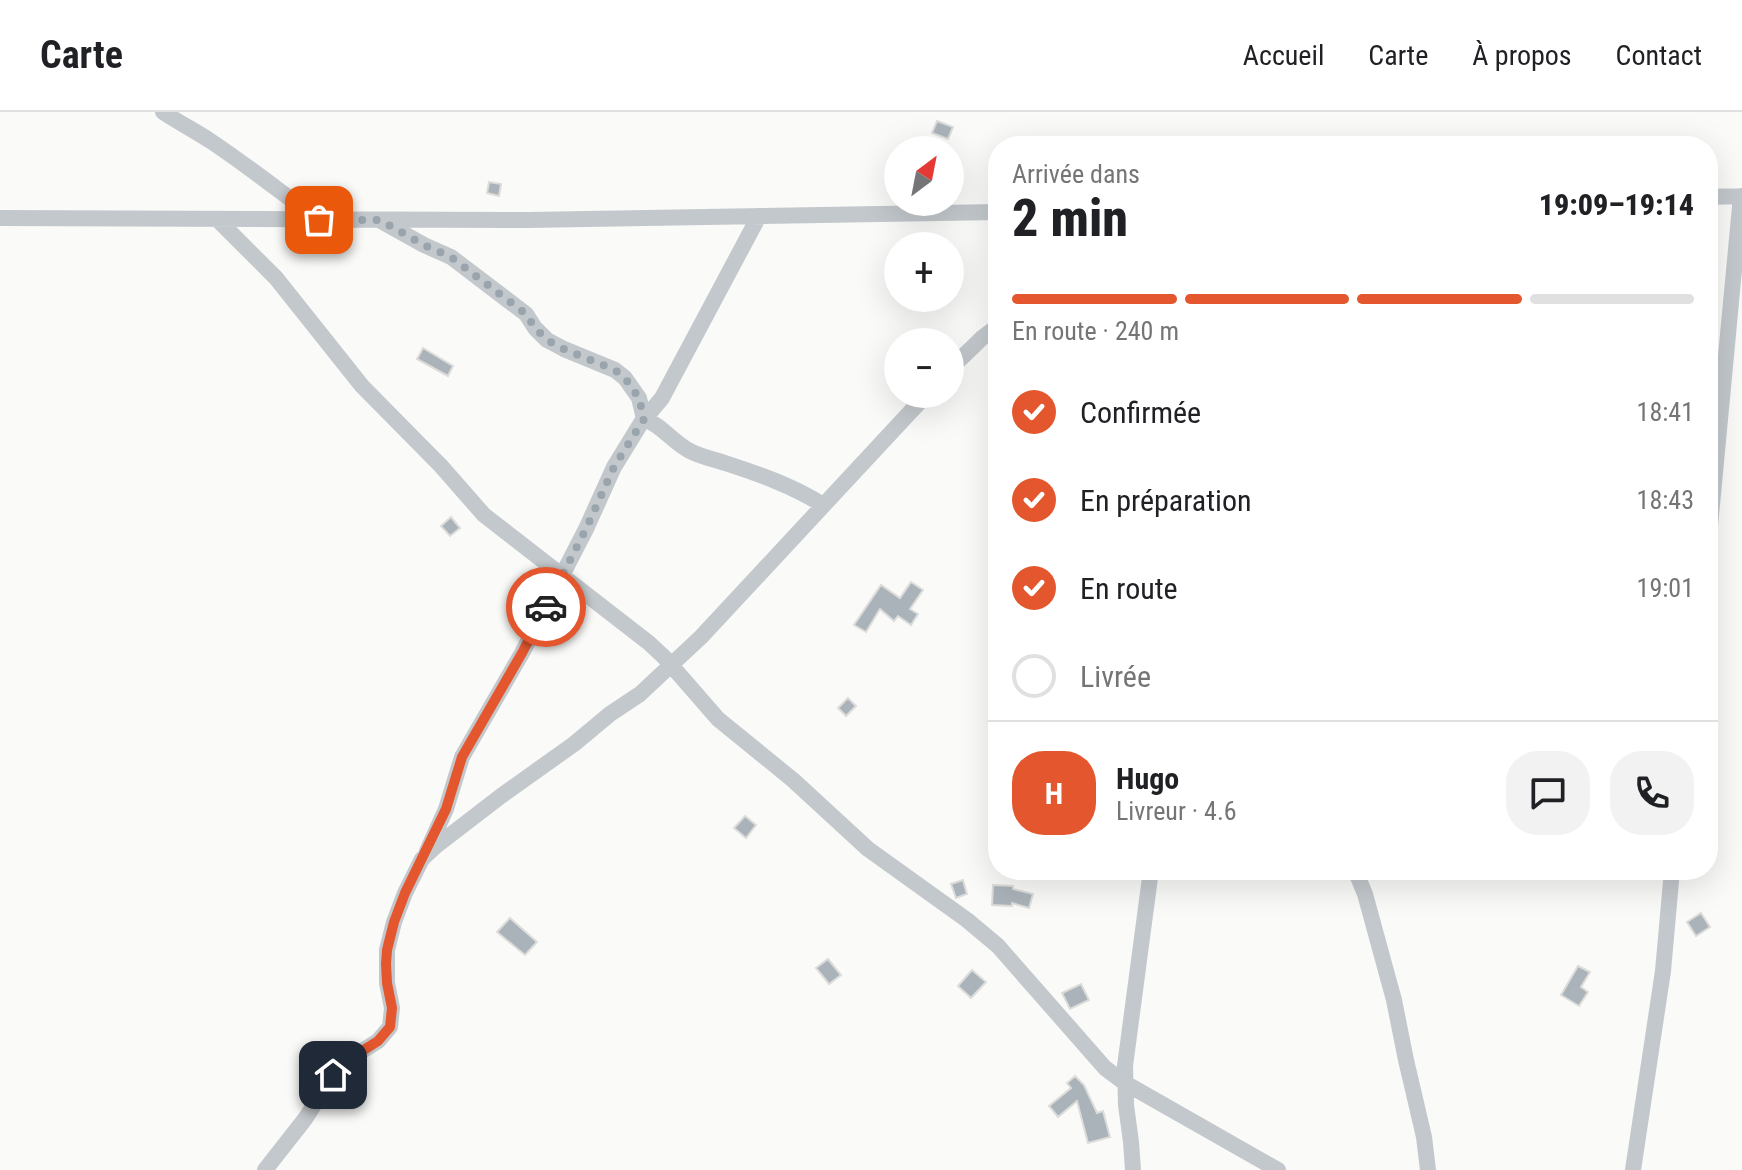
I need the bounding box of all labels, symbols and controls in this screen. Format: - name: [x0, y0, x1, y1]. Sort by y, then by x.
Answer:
- text: Carte: [40, 33, 123, 77]
- text: Accueil: [1243, 39, 1324, 72]
- text: Carte: [1368, 39, 1428, 72]
- text: À propos: [1472, 39, 1572, 72]
- text: Contact: [1616, 39, 1702, 72]
- north arrow: [884, 136, 964, 216]
- map controls: [884, 136, 964, 408]
- text: Arrivée dans: [1012, 159, 1140, 189]
- pin: [285, 186, 353, 254]
- text: 19:09–19:14: [1539, 187, 1694, 222]
- text: 2 min: [1012, 188, 1128, 249]
- icon: bag: [297, 198, 341, 242]
- button: +: [884, 232, 964, 312]
- text: En route · 240 m: [1012, 316, 1179, 346]
- button: −: [884, 328, 964, 408]
- icon: check: [1012, 390, 1056, 434]
- text: Confirmée: [1080, 395, 1201, 430]
- text: 18:41: [1637, 397, 1694, 427]
- icon: check: [1012, 478, 1056, 522]
- text: En préparation: [1080, 483, 1252, 518]
- text: 18:43: [1637, 485, 1694, 515]
- icon: check: [1012, 566, 1056, 610]
- courier: [506, 567, 586, 647]
- text: En route: [1080, 571, 1178, 606]
- text: 19:01: [1637, 573, 1694, 603]
- icon: car: [524, 585, 568, 629]
- text: Livrée: [1080, 659, 1151, 694]
- button: chat: [1506, 751, 1590, 835]
- button: phone: [1610, 751, 1694, 835]
- text: Hugo: [1116, 761, 1179, 796]
- text: H: [1045, 776, 1063, 811]
- text: Livreur · 4.6: [1116, 796, 1237, 826]
- pin: [299, 1041, 367, 1109]
- icon: home: [311, 1053, 355, 1097]

